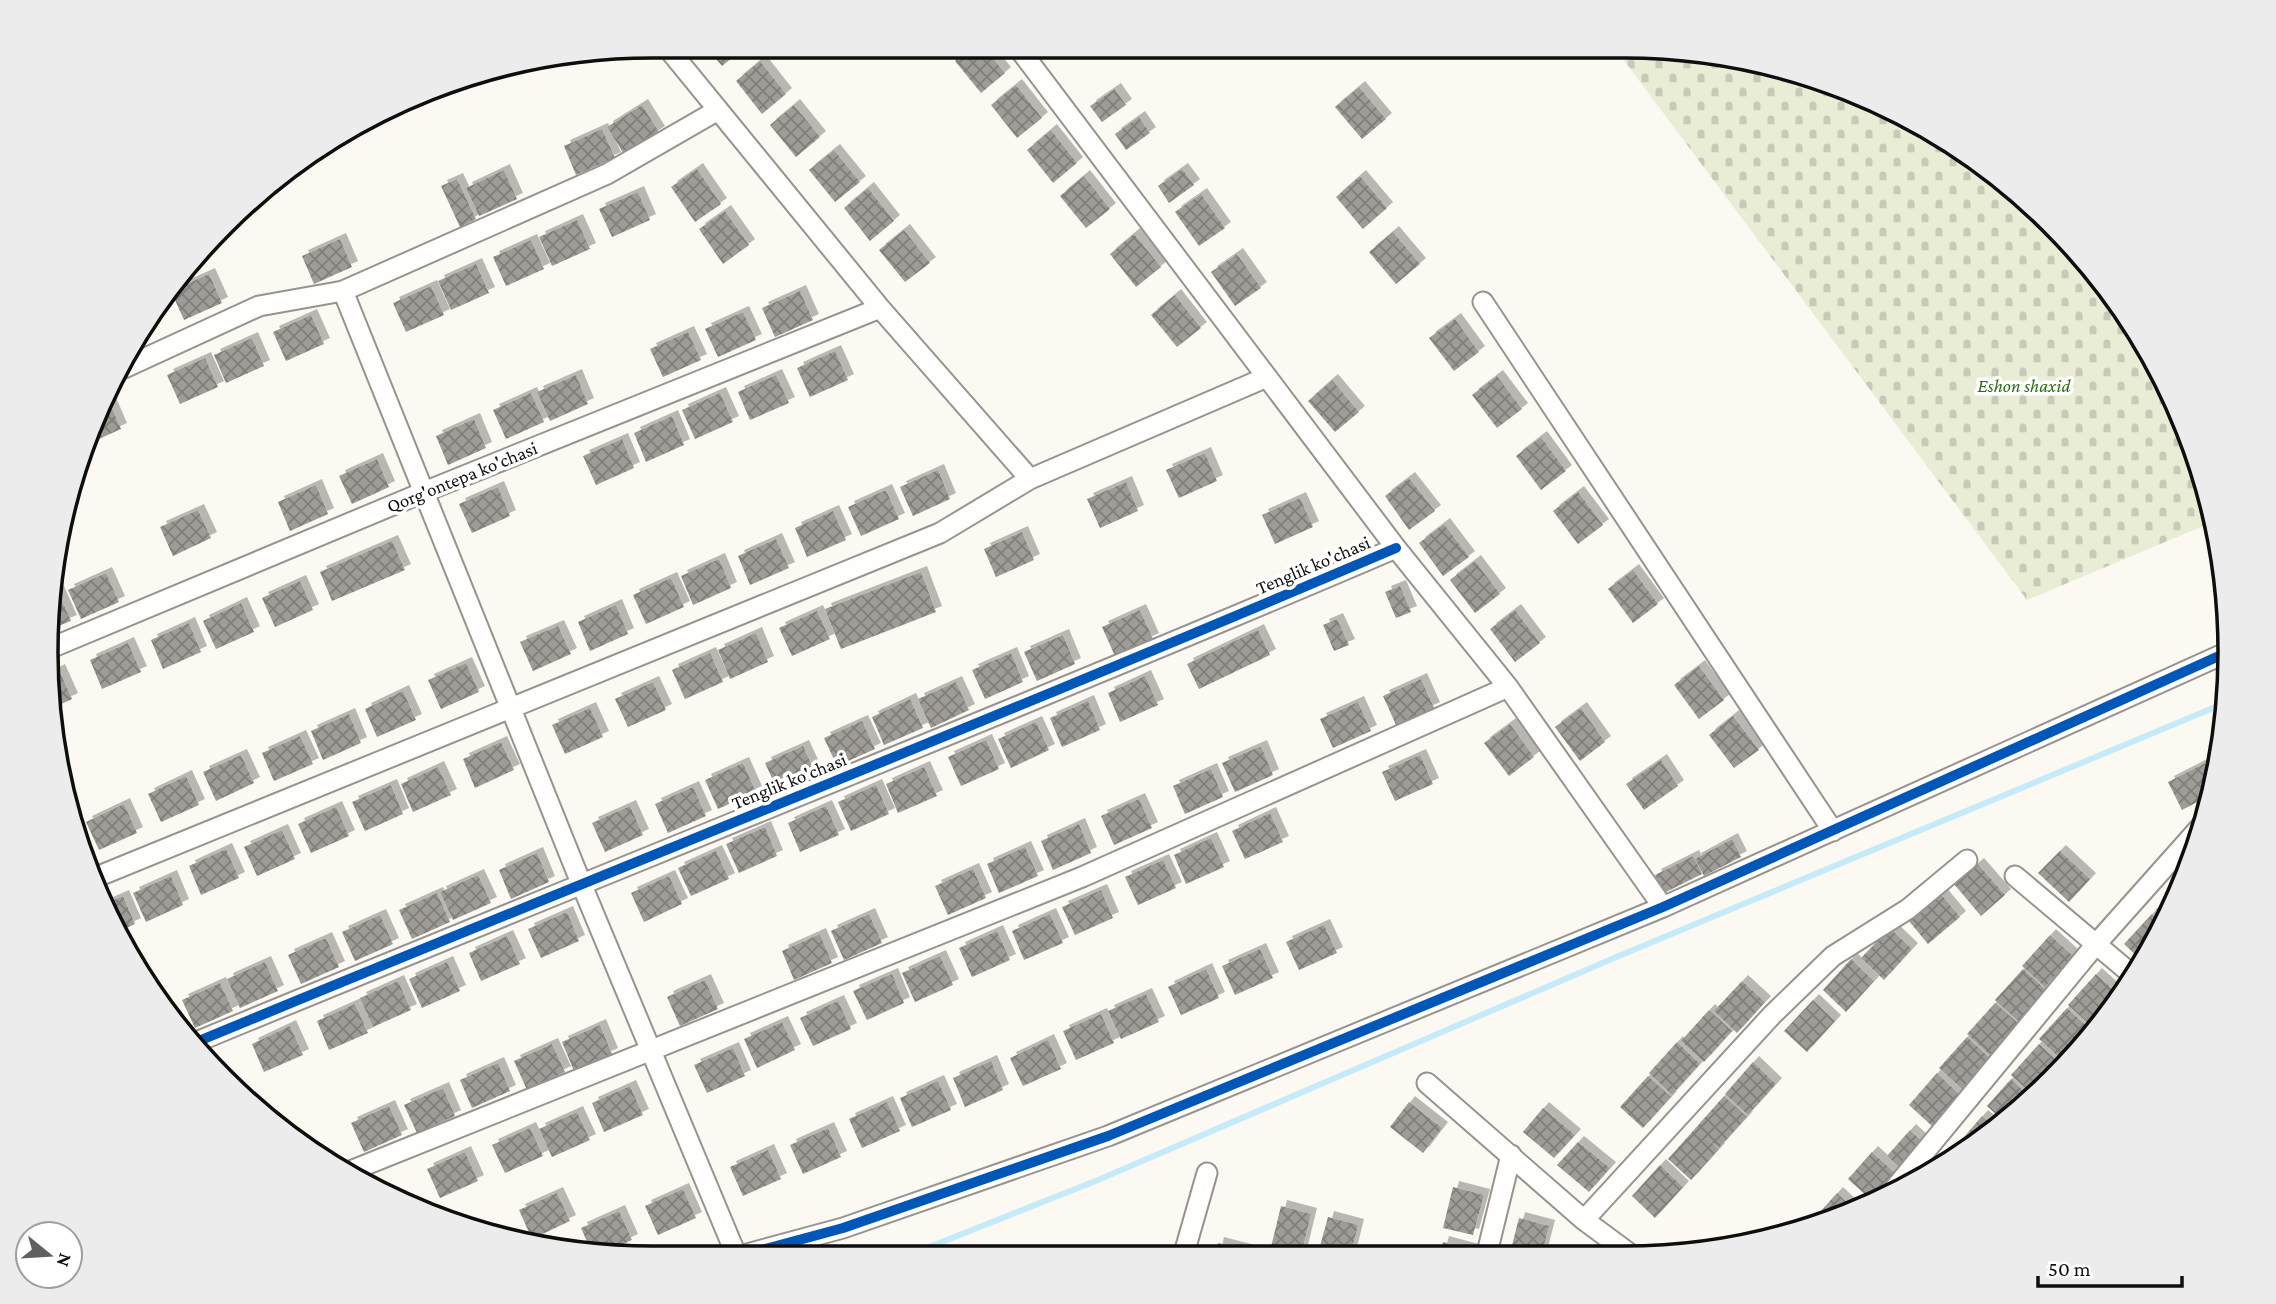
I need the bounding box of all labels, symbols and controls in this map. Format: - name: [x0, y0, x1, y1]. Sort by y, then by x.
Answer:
- park label: Eshon shaxid: [1978, 375, 2071, 396]
- street label: Qorg'ontepa ko'chasi: [384, 437, 540, 517]
- street label: Tenglik ko'chasi: [1253, 532, 1373, 598]
- street label: Tenglik ko'chasi: [729, 748, 849, 814]
- north arrow: [14, 1220, 84, 1290]
- scale bar: [2038, 1244, 2182, 1288]
- text: N: [53, 1251, 77, 1270]
- text: 50 m: [2048, 1257, 2091, 1281]

